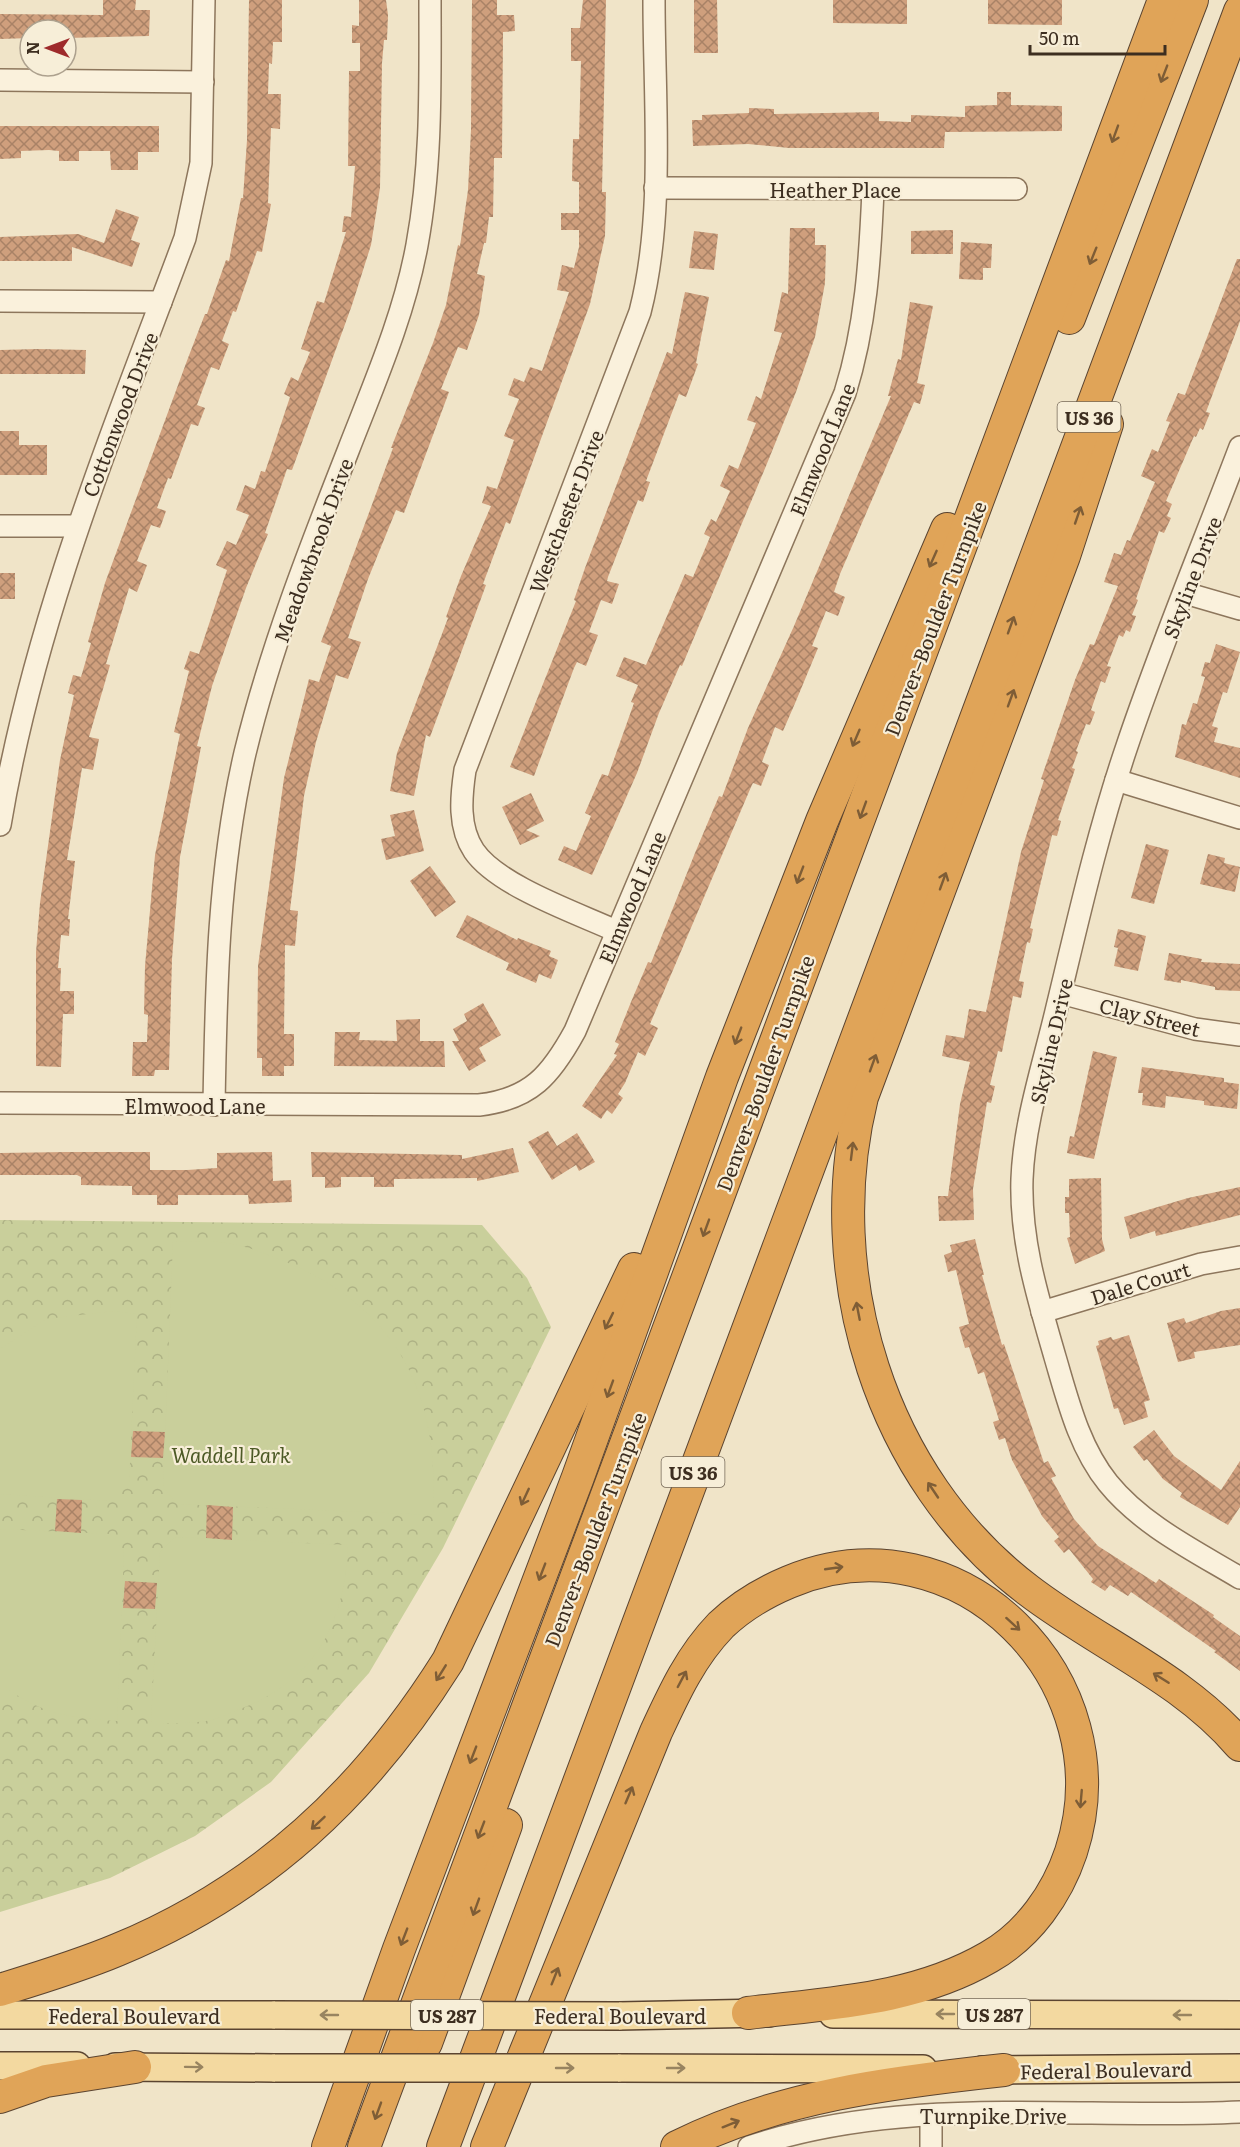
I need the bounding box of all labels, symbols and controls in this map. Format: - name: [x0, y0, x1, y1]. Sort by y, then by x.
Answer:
- north arrow: [18, 18, 78, 78]
- scale bar: [1030, 18, 1165, 56]
- text: 50 m: [1039, 24, 1080, 51]
- text: N: [20, 41, 44, 55]
- one-way arrow: [1158, 64, 1169, 83]
- one-way arrow: [1108, 124, 1119, 142]
- street label: Heather Place: [769, 174, 901, 204]
- one-way arrow: [1087, 246, 1098, 265]
- street label: Cottonwood Drive: [74, 327, 164, 501]
- street label: Elmwood Lane: [781, 378, 861, 520]
- road number: US 36: [1058, 402, 1120, 432]
- street label: Westchester Drive: [520, 425, 610, 597]
- street label: Meadowbrook Drive: [265, 453, 359, 647]
- street label: Denver–Boulder Turnpike: [875, 496, 993, 740]
- one-way arrow: [1074, 506, 1085, 525]
- street label: Skyline Drive: [1154, 512, 1228, 642]
- one-way arrow: [927, 550, 939, 568]
- one-way arrow: [1007, 616, 1018, 634]
- one-way arrow: [1006, 689, 1017, 708]
- one-way arrow: [850, 729, 861, 747]
- one-way arrow: [856, 800, 867, 819]
- street label: Elmwood Lane: [590, 826, 672, 968]
- one-way arrow: [794, 866, 805, 884]
- one-way arrow: [938, 872, 949, 890]
- street label: Denver–Boulder Turnpike: [707, 951, 821, 1195]
- street label: Skyline Drive: [1021, 975, 1079, 1107]
- street label: Clay Street: [1096, 989, 1204, 1043]
- one-way arrow: [732, 1026, 743, 1045]
- one-way arrow: [869, 1054, 880, 1073]
- street label: Elmwood Lane: [124, 1090, 266, 1120]
- one-way arrow: [847, 1141, 858, 1161]
- one-way arrow: [700, 1219, 711, 1237]
- street label: Dale Court: [1086, 1253, 1194, 1311]
- one-way arrow: [852, 1302, 863, 1321]
- one-way arrow: [603, 1312, 615, 1330]
- one-way arrow: [603, 1379, 614, 1398]
- street label: Denver–Boulder Turnpike: [535, 1407, 653, 1651]
- park label: Waddell Park: [171, 1439, 291, 1469]
- road number: US 36: [662, 1457, 724, 1487]
- one-way arrow: [927, 1482, 939, 1498]
- one-way arrow: [519, 1487, 530, 1505]
- one-way arrow: [536, 1562, 547, 1581]
- one-way arrow: [823, 1563, 843, 1574]
- one-way arrow: [1005, 1617, 1020, 1631]
- one-way arrow: [434, 1664, 446, 1681]
- one-way arrow: [676, 1671, 688, 1688]
- one-way arrow: [1153, 1672, 1170, 1684]
- one-way arrow: [467, 1745, 478, 1763]
- one-way arrow: [624, 1786, 635, 1805]
- one-way arrow: [1076, 1789, 1087, 1809]
- one-way arrow: [311, 1816, 326, 1830]
- one-way arrow: [475, 1820, 486, 1839]
- one-way arrow: [470, 1897, 481, 1916]
- one-way arrow: [398, 1927, 409, 1946]
- one-way arrow: [550, 1967, 561, 1985]
- road number: US 287: [958, 1999, 1030, 2029]
- street label: Federal Boulevard: [48, 2000, 220, 2030]
- road number: US 287: [411, 2000, 483, 2030]
- street label: Federal Boulevard: [534, 2000, 706, 2030]
- one-way arrow: [935, 2008, 955, 2020]
- one-way arrow: [320, 2009, 340, 2021]
- one-way arrow: [1172, 2009, 1192, 2021]
- street label: Federal Boulevard: [1019, 2052, 1193, 2086]
- one-way arrow: [183, 2061, 203, 2073]
- one-way arrow: [554, 2062, 574, 2074]
- one-way arrow: [666, 2062, 686, 2074]
- street label: Turnpike Drive: [919, 2100, 1067, 2130]
- one-way arrow: [371, 2101, 382, 2120]
- one-way arrow: [721, 2117, 739, 2128]

